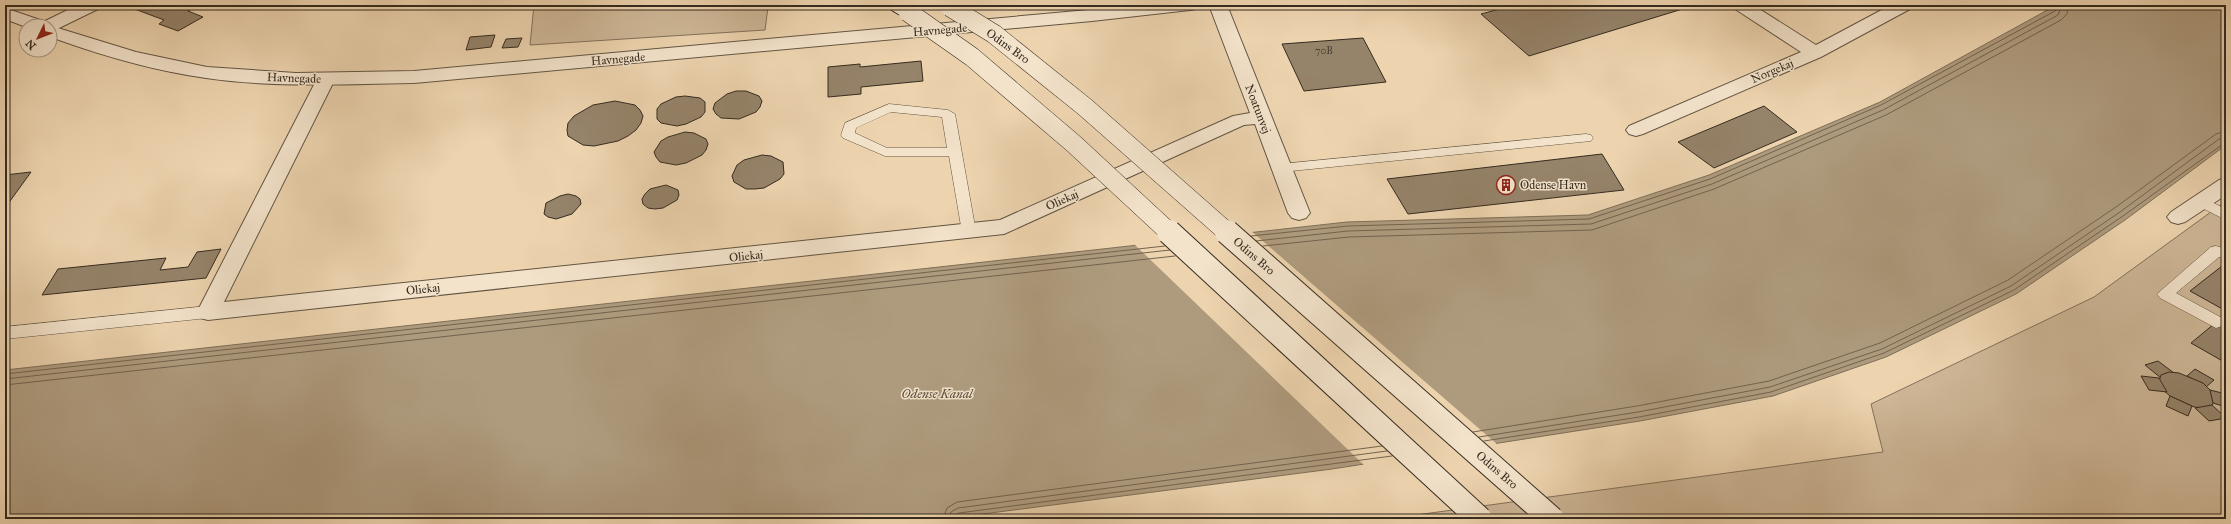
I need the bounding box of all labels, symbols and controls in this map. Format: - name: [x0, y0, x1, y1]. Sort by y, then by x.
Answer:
- north arrow: [18, 18, 58, 58]
- street label: Havnegade: [912, 21, 968, 40]
- street label: Odins Bro: [984, 26, 1032, 66]
- text: N: [23, 36, 39, 52]
- house number: 70B: [1315, 45, 1333, 57]
- street label: Havnegade: [590, 50, 646, 69]
- street label: Norgekaj: [1749, 56, 1796, 87]
- street label: Havnegade: [267, 70, 321, 87]
- street label: Noatunvej: [1242, 82, 1274, 136]
- building icon: Odense Havn: [1495, 174, 1517, 196]
- place label: Odense Havn: [1520, 178, 1587, 192]
- street label: Oliekaj: [1044, 187, 1081, 213]
- street label: Odins Bro: [1230, 234, 1278, 278]
- street label: Oliekaj: [728, 247, 764, 265]
- street label: Oliekaj: [405, 280, 441, 298]
- water label: Odense Kanal: [901, 386, 974, 402]
- street label: Odins Bro: [1473, 448, 1521, 492]

